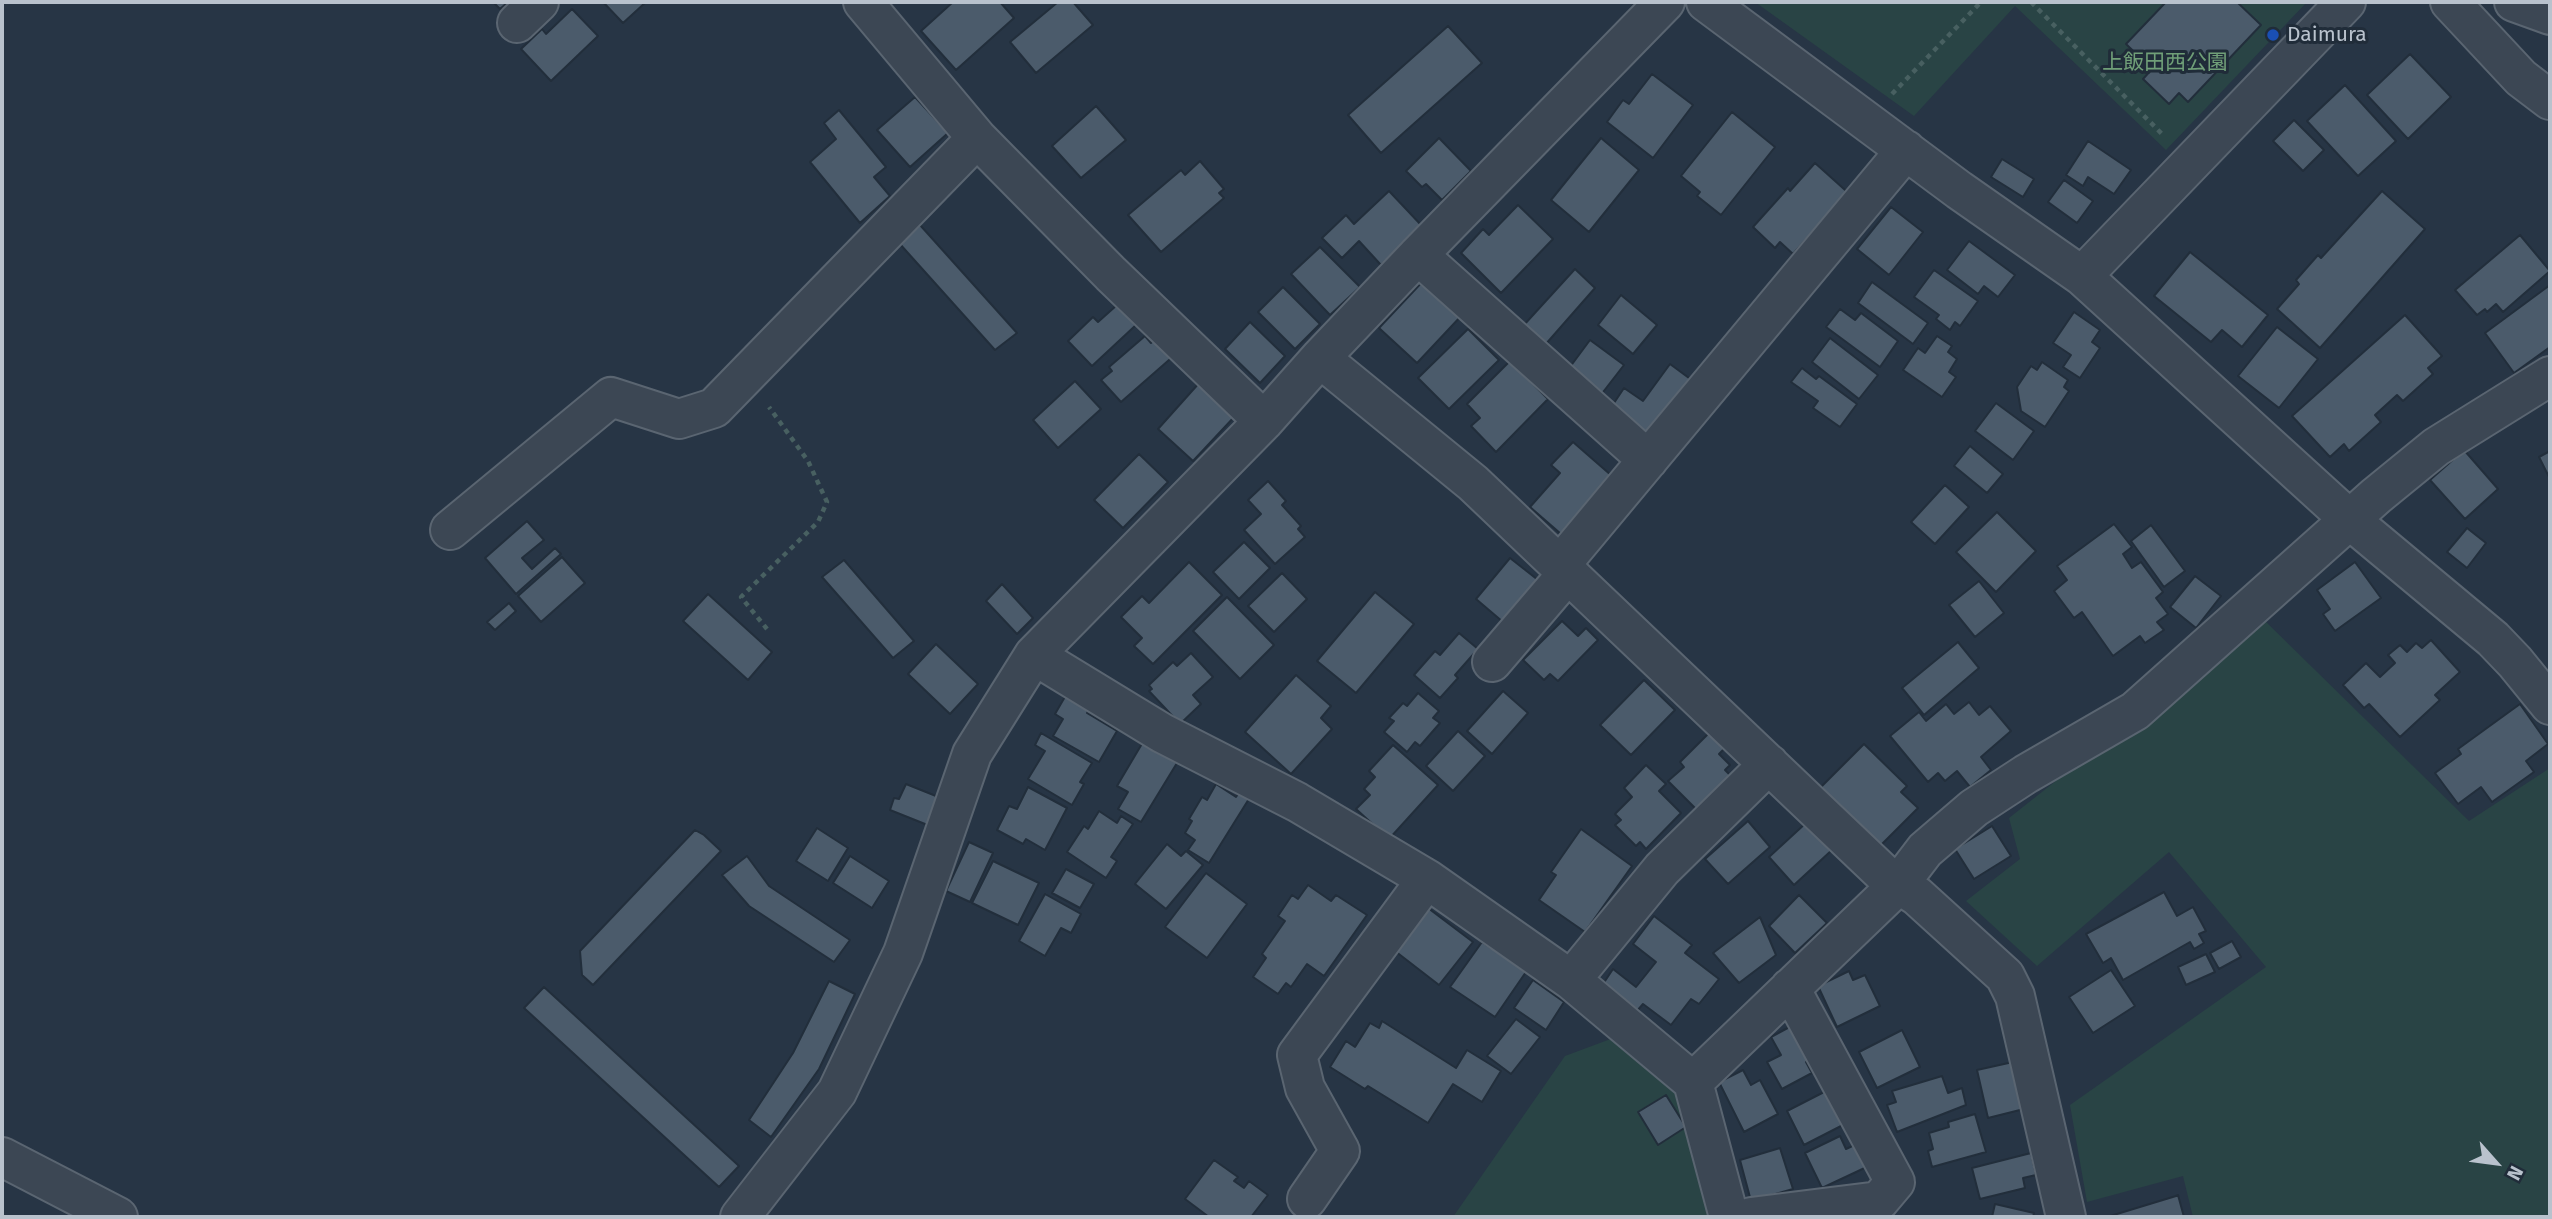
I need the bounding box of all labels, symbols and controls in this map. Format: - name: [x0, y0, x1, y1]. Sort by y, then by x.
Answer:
- place label: Daimura: [2287, 22, 2367, 48]
- marker: Daimura: [2265, 27, 2281, 43]
- park label: 上飯田西公園: [2102, 50, 2228, 76]
- north arrow: [2461, 1128, 2531, 1198]
- text: N: [2502, 1162, 2528, 1184]

